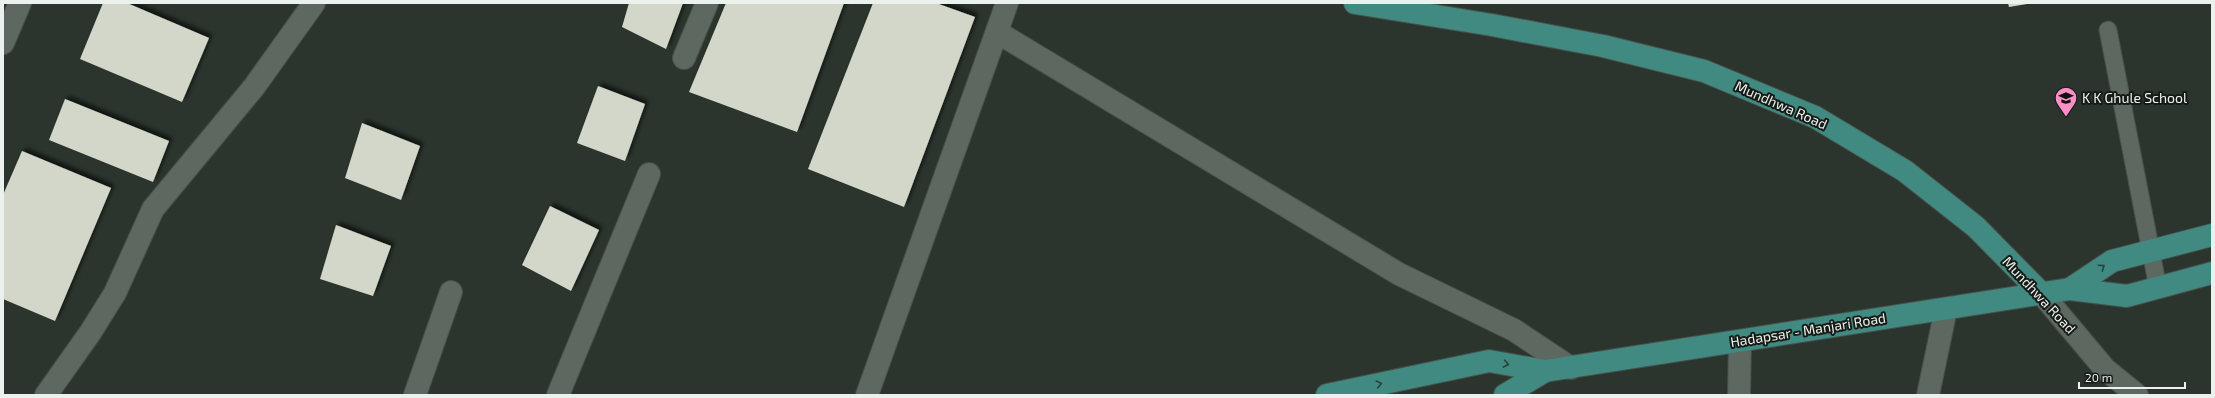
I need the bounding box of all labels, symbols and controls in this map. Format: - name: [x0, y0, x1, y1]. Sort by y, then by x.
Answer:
- street label: Mundhwa Road: [1732, 77, 1830, 132]
- school or university icon: K K Ghule School: [2053, 85, 2079, 118]
- place label: K K Ghule School: [2082, 89, 2188, 106]
- street label: Mundhwa Road: [1999, 253, 2079, 337]
- one-way arrow: [2098, 265, 2105, 272]
- street label: Hadapsar - Manjari Road: [1729, 309, 1887, 350]
- one-way arrow: [1503, 359, 1509, 368]
- scale bar: [2079, 364, 2185, 390]
- text: 20 m: [2085, 370, 2112, 384]
- one-way arrow: [1376, 380, 1382, 389]

